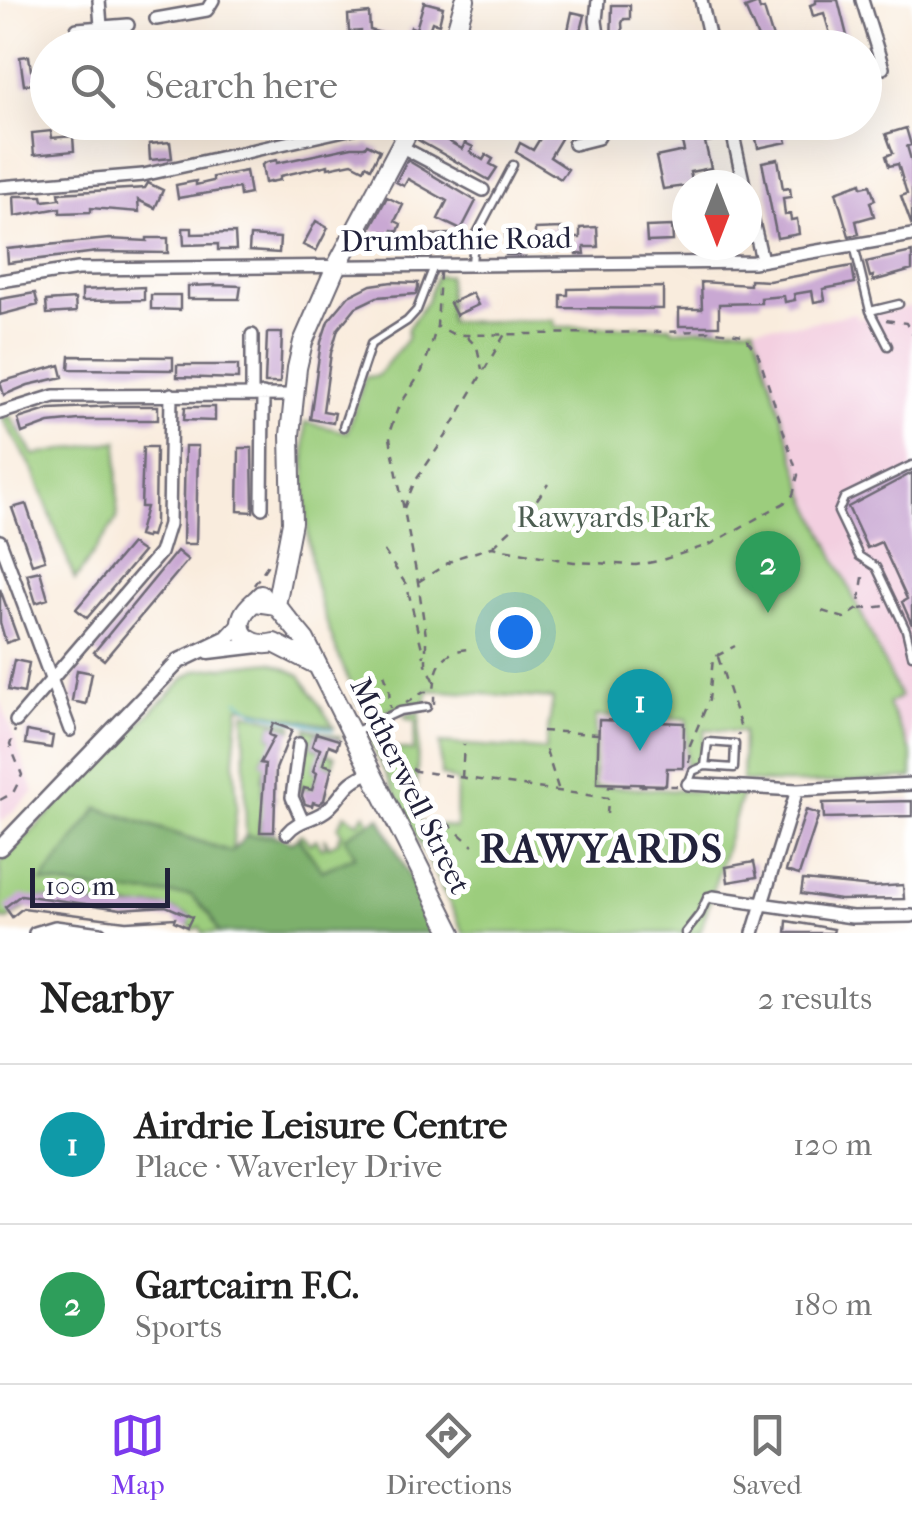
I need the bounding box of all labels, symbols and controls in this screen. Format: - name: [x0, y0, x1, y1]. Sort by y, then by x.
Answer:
- search box: [30, 30, 882, 140]
- icon: search: [65, 58, 120, 113]
- text: Search here: [145, 63, 338, 108]
- north arrow: [672, 170, 762, 260]
- street label: Drumbathie Road: [340, 220, 573, 260]
- park label: Rawyards Park: [516, 500, 710, 535]
- pin: 2: [736, 530, 800, 613]
- your location: [490, 607, 541, 658]
- pin: 1: [608, 668, 672, 751]
- street label: Motherwell Street: [343, 672, 478, 900]
- district label: RAWYARDS: [480, 826, 724, 872]
- scale bar: [30, 863, 170, 908]
- text: 100 m: [45, 869, 115, 902]
- text: Nearby: [40, 974, 172, 1023]
- text: 2 results: [758, 980, 872, 1017]
- text: Airdrie Leisure Centre: [135, 1103, 507, 1148]
- text: 1: [67, 1126, 78, 1163]
- text: 120 m: [793, 1126, 872, 1163]
- text: Place · Waverley Drive: [135, 1148, 442, 1185]
- text: Gartcairn F.C.: [135, 1263, 359, 1308]
- text: 2: [64, 1286, 81, 1323]
- text: 180 m: [793, 1286, 872, 1323]
- text: Sports: [135, 1308, 222, 1345]
- tab: Map: [110, 1408, 165, 1501]
- tab: Directions: [386, 1408, 512, 1501]
- tab: Saved: [732, 1408, 802, 1501]

